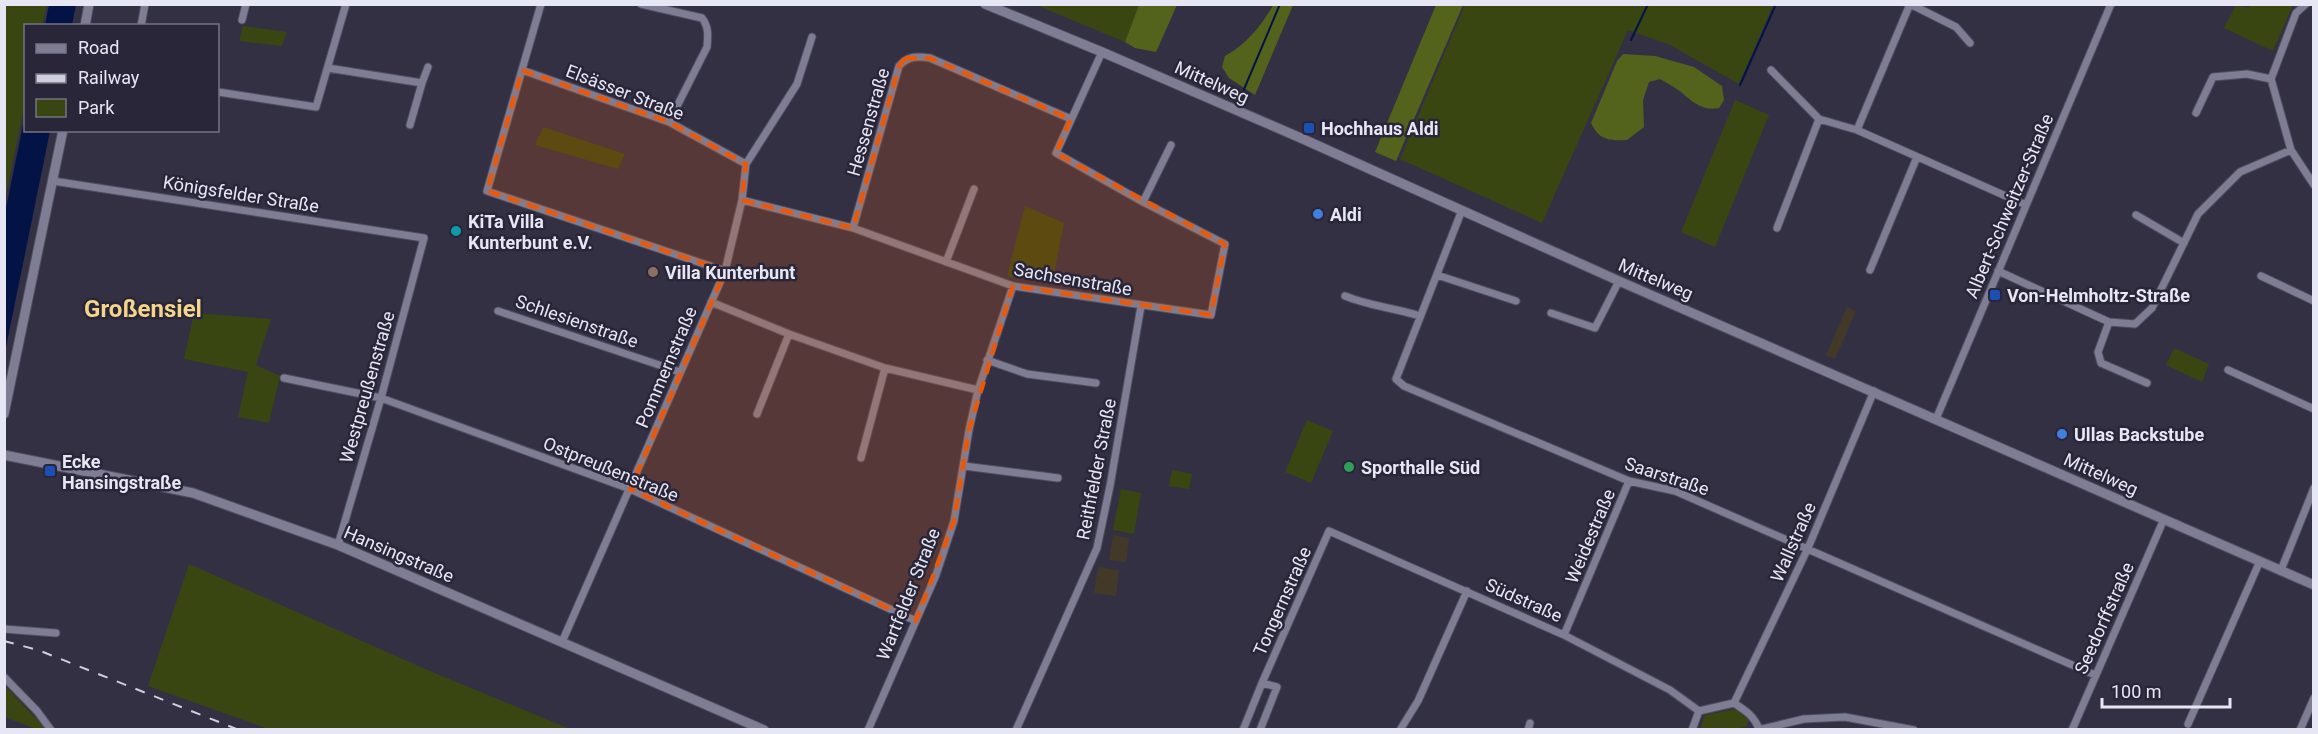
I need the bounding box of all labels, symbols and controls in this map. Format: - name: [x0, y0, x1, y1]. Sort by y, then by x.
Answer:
- legend: [24, 24, 219, 132]
- text: Road: [78, 37, 119, 58]
- street label: Mittelweg: [1172, 56, 1252, 108]
- street label: Elsässer Straße: [563, 60, 687, 124]
- street label: Hessenstraße: [843, 66, 893, 178]
- text: Railway: [78, 67, 140, 88]
- text: Park: [78, 97, 115, 118]
- street label: Albert-Schweitzer-Straße: [1961, 111, 2057, 301]
- place label: Hochhaus Aldi: [1321, 118, 1439, 139]
- marker: Hochhaus Aldi: [1302, 121, 1316, 135]
- street label: Königsfelder Straße: [162, 171, 320, 217]
- place label: Aldi: [1330, 204, 1362, 225]
- marker: Aldi: [1311, 207, 1325, 221]
- place label: KiTa Villa Kunterbunt e.V.: [468, 211, 593, 253]
- marker: KiTa Villa Kunterbunt e.V.: [449, 224, 463, 238]
- street label: Mittelweg: [1616, 254, 1696, 304]
- street label: Sachsenstraße: [1012, 258, 1134, 300]
- place label: Villa Kunterbunt: [665, 262, 795, 283]
- marker: Villa Kunterbunt: [646, 265, 660, 279]
- place label: Von-Helmholtz-Straße: [2007, 285, 2190, 306]
- marker: Von-Helmholtz-Straße: [1988, 288, 2002, 302]
- street label: Schlesienstraße: [513, 290, 641, 352]
- district label: Großensiel: [84, 295, 202, 323]
- street label: Pommernstraße: [631, 303, 701, 431]
- street label: Westpreußenstraße: [335, 309, 399, 465]
- street label: Reithfelder Straße: [1072, 397, 1120, 541]
- place label: Ullas Backstube: [2074, 424, 2204, 445]
- marker: Ullas Backstube: [2055, 427, 2069, 441]
- street label: Ostpreußenstraße: [540, 432, 682, 506]
- street label: Mittelweg: [2061, 448, 2141, 500]
- place label: Ecke Hansingstraße: [62, 451, 181, 493]
- street label: Saarstraße: [1622, 453, 1712, 499]
- place label: Sporthalle Süd: [1361, 457, 1480, 478]
- marker: Sporthalle Süd: [1342, 460, 1356, 474]
- marker: Ecke Hansingstraße: [43, 464, 57, 478]
- street label: Weidestraße: [1561, 486, 1619, 586]
- street label: Wallstraße: [1766, 499, 1820, 585]
- street label: Hansingstraße: [341, 521, 457, 587]
- street label: Wartfelder Straße: [872, 525, 944, 663]
- street label: Tongernstraße: [1249, 543, 1315, 659]
- street label: Seedorffstraße: [2070, 559, 2138, 677]
- street label: Südstraße: [1482, 574, 1566, 626]
- scale bar: [2102, 671, 2230, 709]
- text: 100 m: [2111, 681, 2162, 702]

